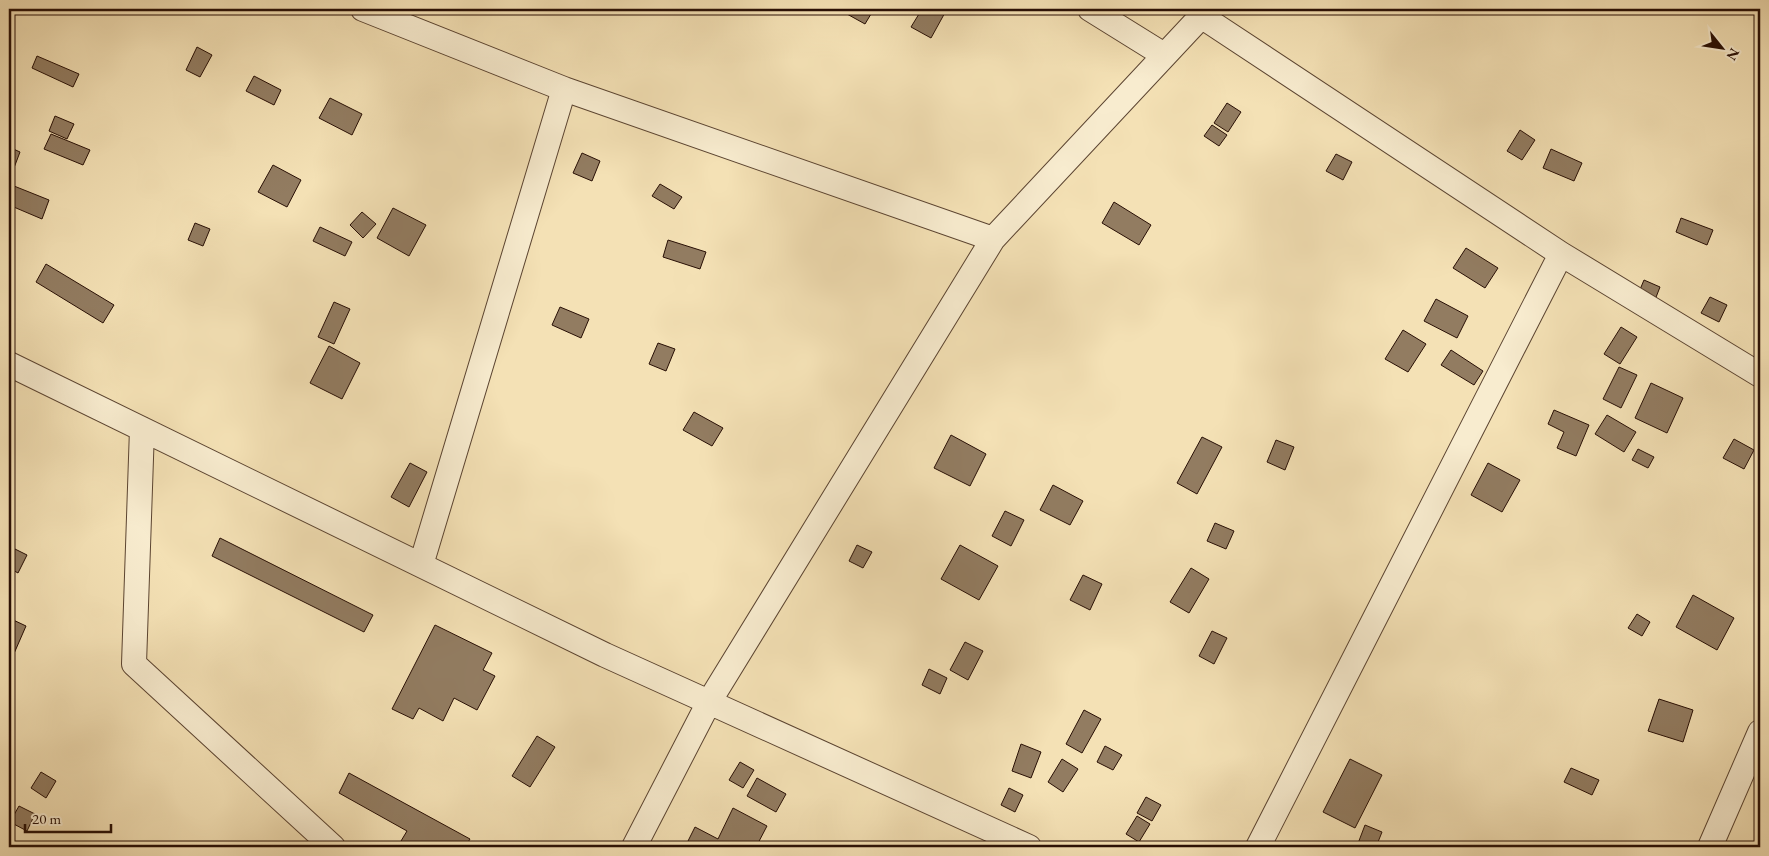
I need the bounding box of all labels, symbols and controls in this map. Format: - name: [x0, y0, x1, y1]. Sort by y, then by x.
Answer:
- north arrow: [1696, 22, 1746, 72]
- text: N: [1722, 45, 1744, 64]
- scale bar: [25, 801, 111, 833]
- text: 20 m: [32, 809, 61, 828]

